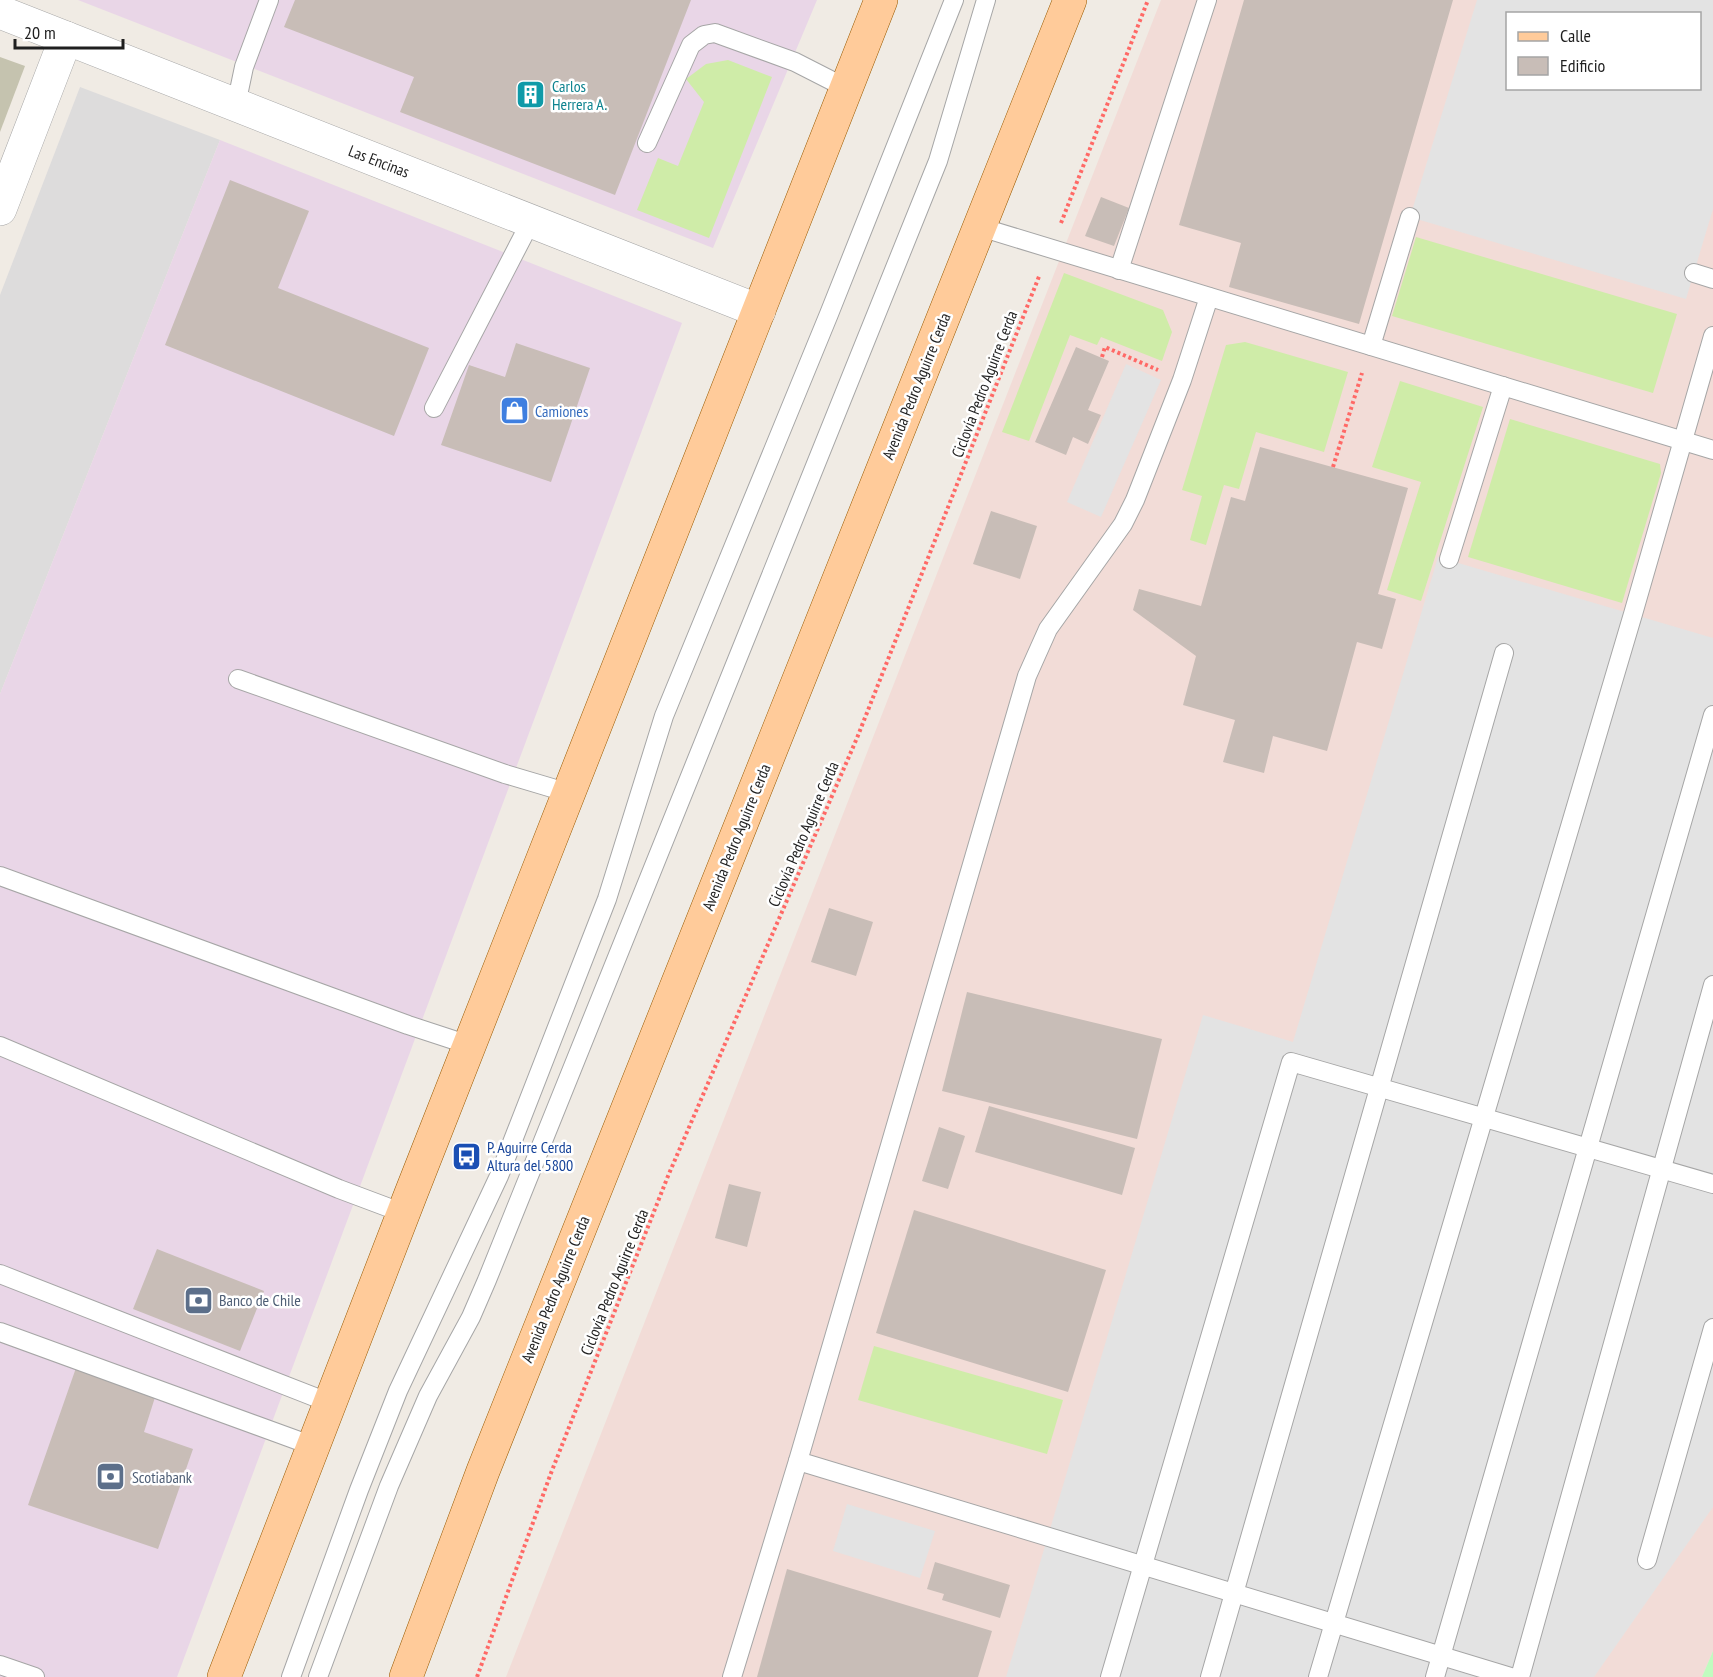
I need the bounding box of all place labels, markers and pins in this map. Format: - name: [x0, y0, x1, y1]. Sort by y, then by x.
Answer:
- place label: Carlos Herrera A.: [552, 76, 607, 114]
- building icon: Carlos Herrera A.: [515, 79, 547, 111]
- shop icon: Camiones: [498, 395, 530, 427]
- place label: Camiones: [535, 401, 588, 421]
- place label: P. Aguirre Cerda Altura del 5800: [487, 1137, 573, 1175]
- bus stop icon: P. Aguirre Cerda Altura del 5800: [450, 1140, 482, 1172]
- bank icon: Banco de Chile: [182, 1284, 214, 1316]
- place label: Banco de Chile: [219, 1290, 301, 1310]
- bank icon: Scotiabank: [95, 1461, 127, 1493]
- place label: Scotiabank: [132, 1467, 193, 1487]

